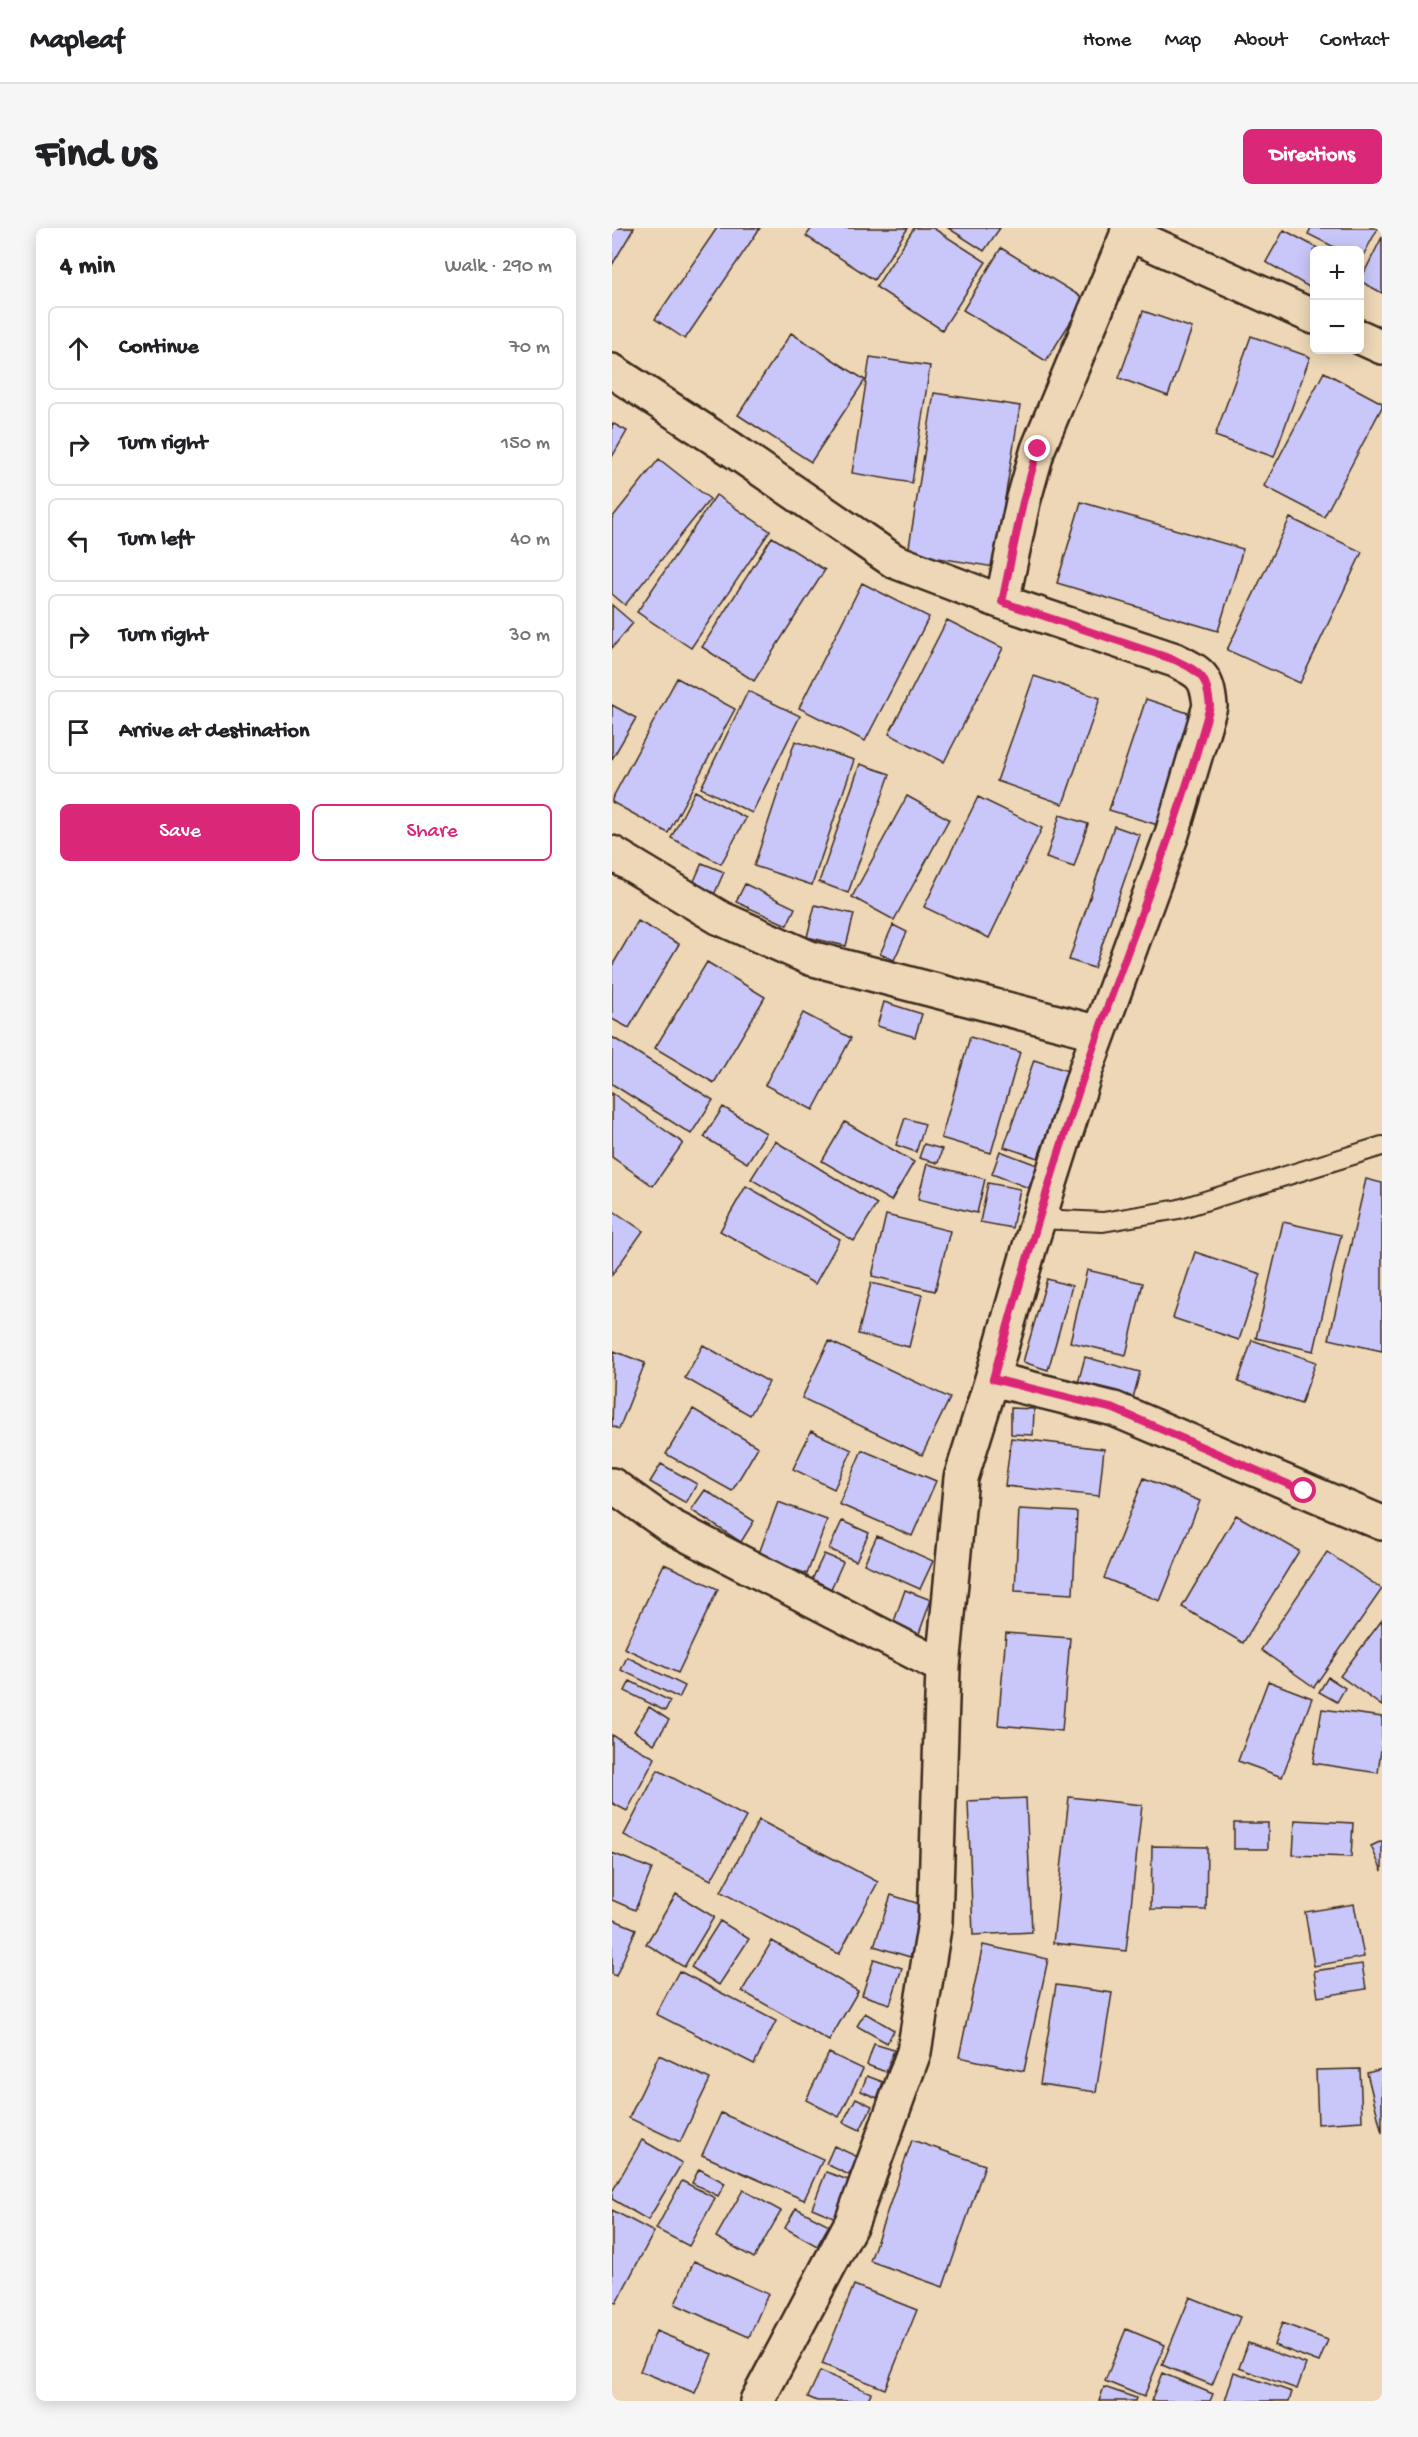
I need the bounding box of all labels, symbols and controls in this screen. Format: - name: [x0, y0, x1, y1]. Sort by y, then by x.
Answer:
- text: Mapleaf: [30, 25, 124, 58]
- text: Home: [1083, 29, 1131, 54]
- text: Map: [1164, 29, 1201, 54]
- text: About: [1234, 29, 1287, 54]
- text: Contact: [1320, 29, 1388, 54]
- button: Directions: [1243, 129, 1382, 184]
- text: Find us: [36, 132, 156, 181]
- map controls: [1310, 246, 1364, 354]
- button: +: [1310, 246, 1364, 300]
- text: 4 min: [60, 252, 115, 283]
- text: Walk · 290 m: [445, 256, 552, 279]
- button: −: [1310, 300, 1364, 354]
- icon: ahead: [62, 332, 95, 365]
- text: Continue: [119, 335, 199, 361]
- text: 70 m: [509, 337, 550, 360]
- icon: right: [62, 428, 95, 461]
- text: Turn right: [119, 431, 207, 457]
- text: 150 m: [501, 433, 550, 456]
- route end: [1024, 435, 1050, 461]
- icon: left: [62, 524, 95, 557]
- text: Turn left: [119, 527, 193, 553]
- text: 40 m: [510, 529, 550, 552]
- icon: right: [62, 620, 95, 653]
- text: Turn right: [119, 623, 207, 649]
- text: 30 m: [509, 625, 550, 648]
- icon: arrive: [62, 716, 95, 749]
- text: Arrive at destination: [119, 719, 309, 745]
- button: Save: [60, 804, 300, 861]
- button: Share: [312, 804, 552, 861]
- route start: [1290, 1477, 1316, 1503]

